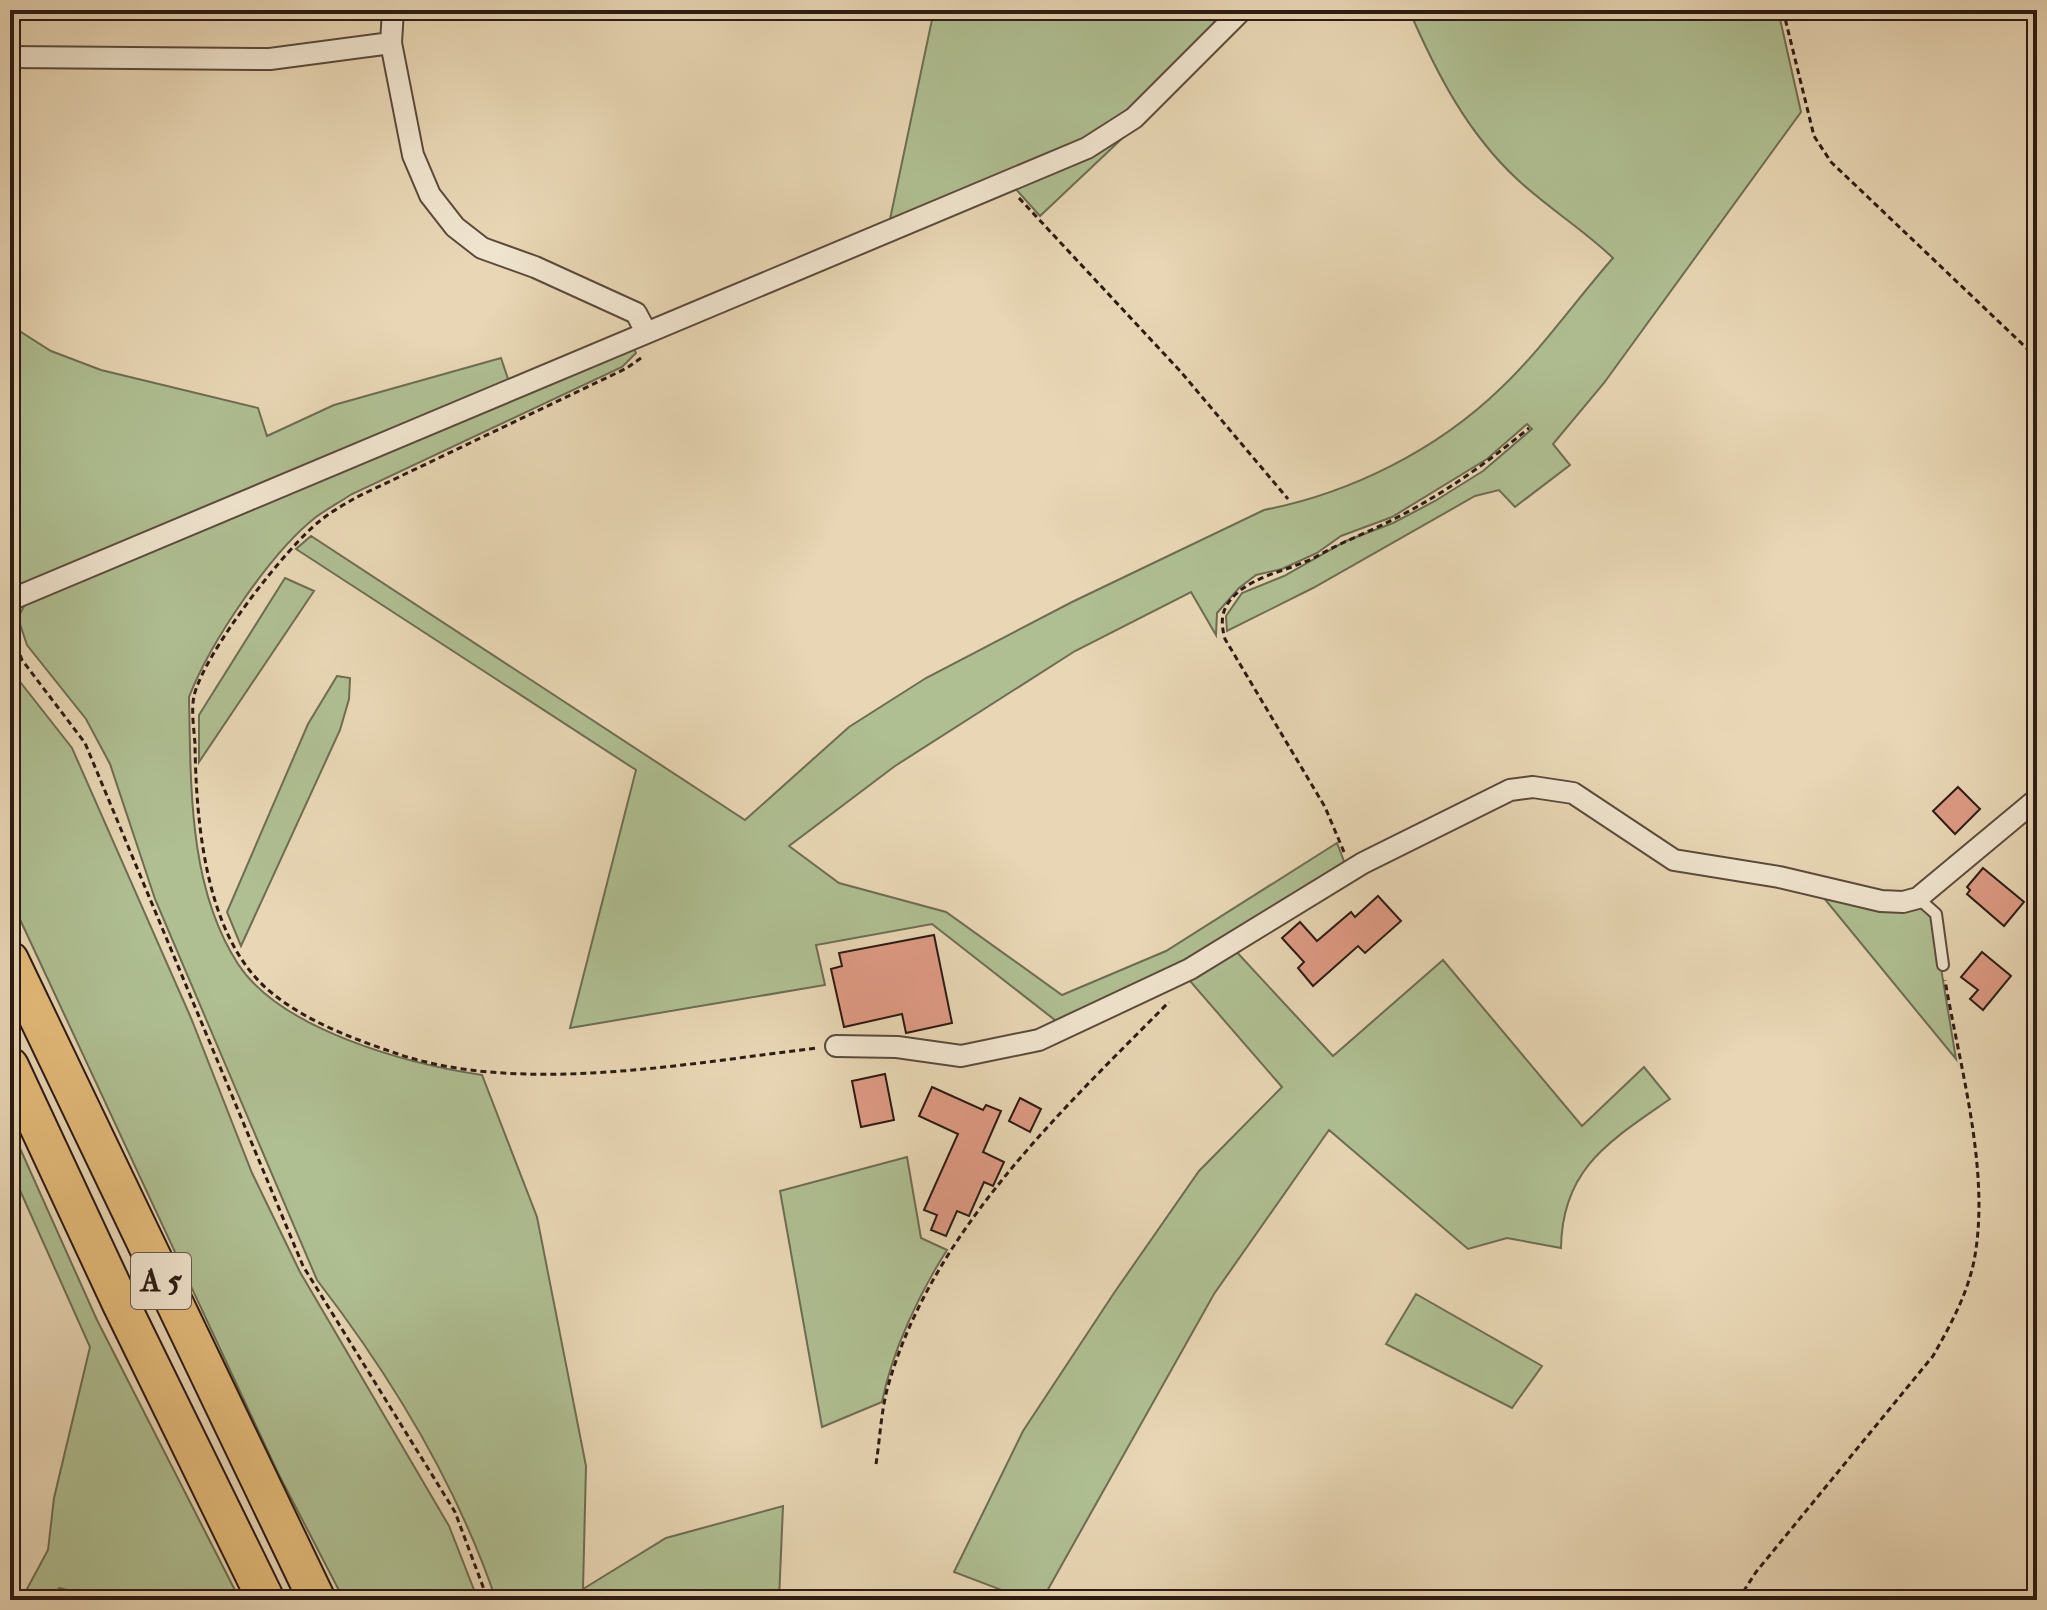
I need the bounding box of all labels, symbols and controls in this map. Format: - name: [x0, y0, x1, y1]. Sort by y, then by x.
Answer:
- road number: A 5: [131, 1253, 191, 1309]

